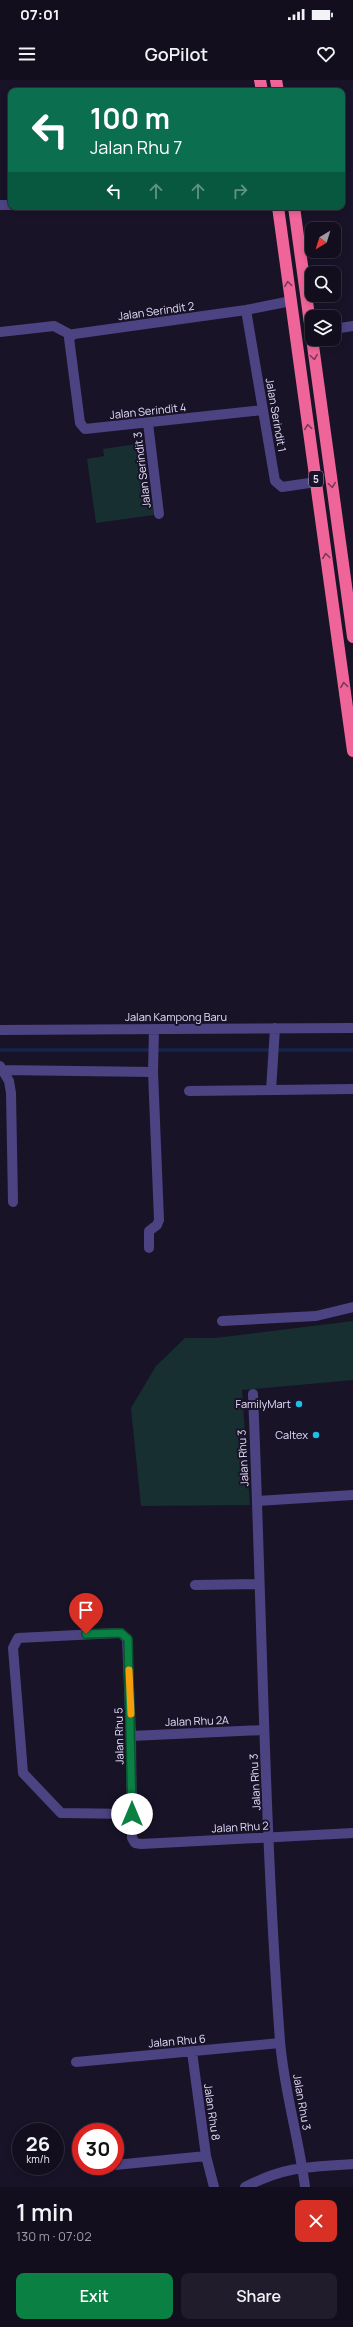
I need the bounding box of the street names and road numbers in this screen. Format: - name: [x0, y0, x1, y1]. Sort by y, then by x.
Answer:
- street label: Jalan Serindit 2: [117, 298, 195, 323]
- street label: Jalan Serindit 1: [263, 377, 290, 453]
- street label: Jalan Serindit 4: [109, 399, 187, 422]
- street label: Jalan Serindit 3: [129, 431, 154, 509]
- road number: 5: [309, 471, 323, 487]
- street label: Jalan Kampong Baru: [125, 1009, 227, 1024]
- street label: Jalan Rhu 3: [234, 1429, 251, 1487]
- street label: Jalan Rhu 5: [111, 1707, 126, 1765]
- street label: Jalan Rhu 2A: [165, 1712, 229, 1729]
- street label: Jalan Rhu 3: [246, 1753, 263, 1811]
- street label: Jalan Rhu 2: [211, 1818, 269, 1835]
- street label: Jalan Rhu 6: [148, 2031, 206, 2050]
- street label: Jalan Rhu 3: [290, 2073, 315, 2131]
- street label: Jalan Rhu 8: [201, 2083, 224, 2141]

